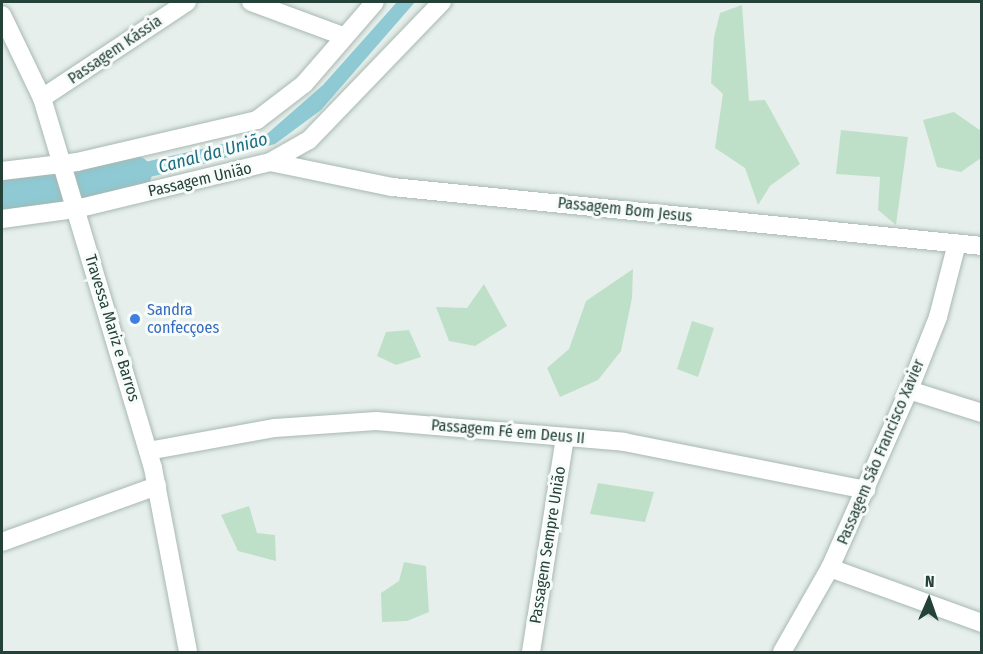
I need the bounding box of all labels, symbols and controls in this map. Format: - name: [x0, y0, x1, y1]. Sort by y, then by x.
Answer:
- street label: Passagem Kássia: [64, 12, 166, 88]
- water label: Canal da União: [156, 128, 270, 178]
- street label: Passagem União: [146, 159, 254, 201]
- street label: Passagem Bom Jesus: [557, 193, 693, 227]
- street label: Travessa Mariz e Barros: [80, 252, 144, 404]
- place label: Sandra confecçoes: [147, 300, 219, 338]
- marker: Sandra confecçoes: [128, 312, 142, 326]
- street label: Passagem São Francisco Xavier: [833, 356, 929, 548]
- street label: Passagem Fé em Deus II: [430, 416, 586, 448]
- street label: Passagem Sempre União: [526, 465, 570, 625]
- north arrow: [899, 570, 959, 630]
- text: N: [925, 572, 935, 591]

